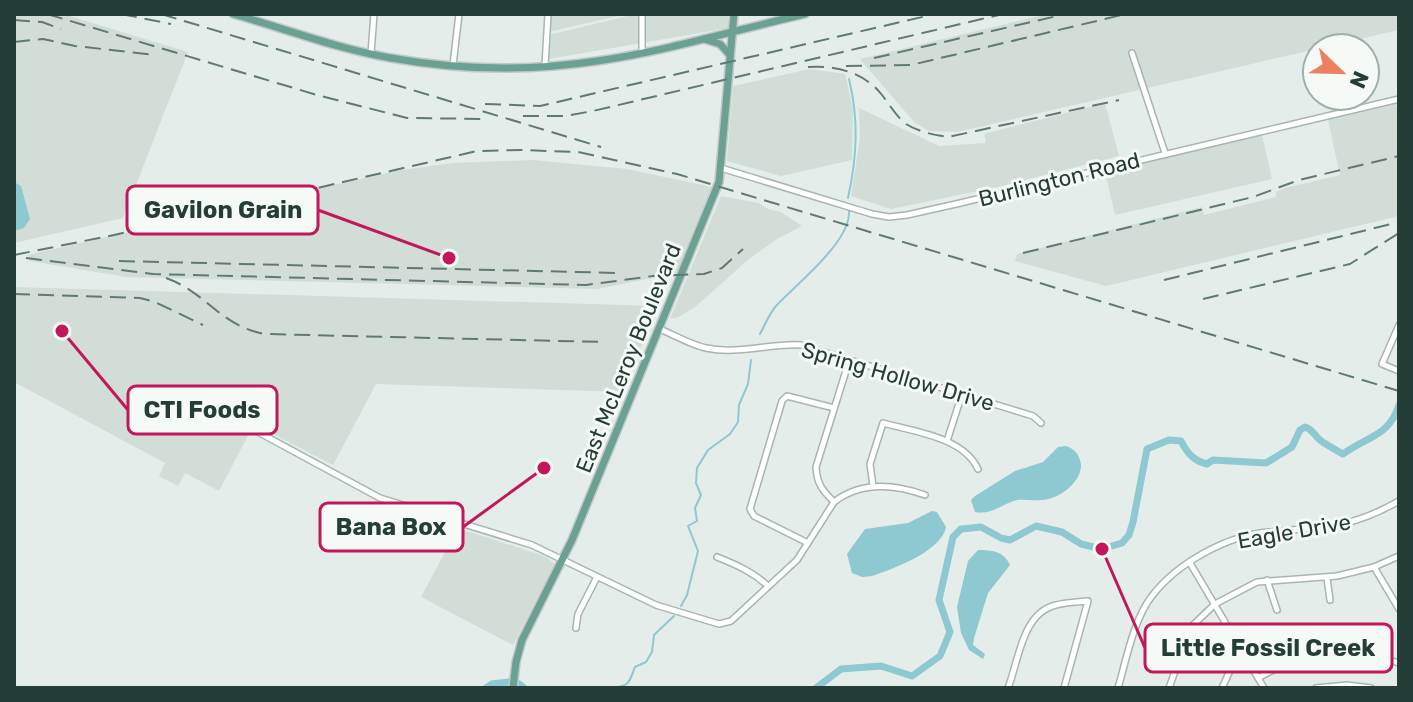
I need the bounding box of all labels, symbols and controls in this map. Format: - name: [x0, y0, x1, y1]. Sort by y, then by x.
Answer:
- north arrow: [1301, 32, 1381, 112]
- text: N: [1343, 67, 1374, 92]
- street label: Burlington Road: [976, 146, 1143, 213]
- callout: Gavilon Grain: [127, 186, 318, 234]
- text: Gavilon Grain: [144, 196, 302, 224]
- street label: East McLeroy Boulevard: [570, 240, 687, 477]
- street label: Spring Hollow Drive: [798, 336, 997, 417]
- callout: CTI Foods: [128, 386, 277, 434]
- text: CTI Foods: [143, 396, 261, 424]
- callout: Bana Box: [320, 503, 463, 551]
- street label: Eagle Drive: [1235, 508, 1353, 555]
- text: Bana Box: [336, 513, 446, 541]
- callout: Little Fossil Creek: [1145, 624, 1392, 672]
- text: Little Fossil Creek: [1161, 634, 1375, 662]

